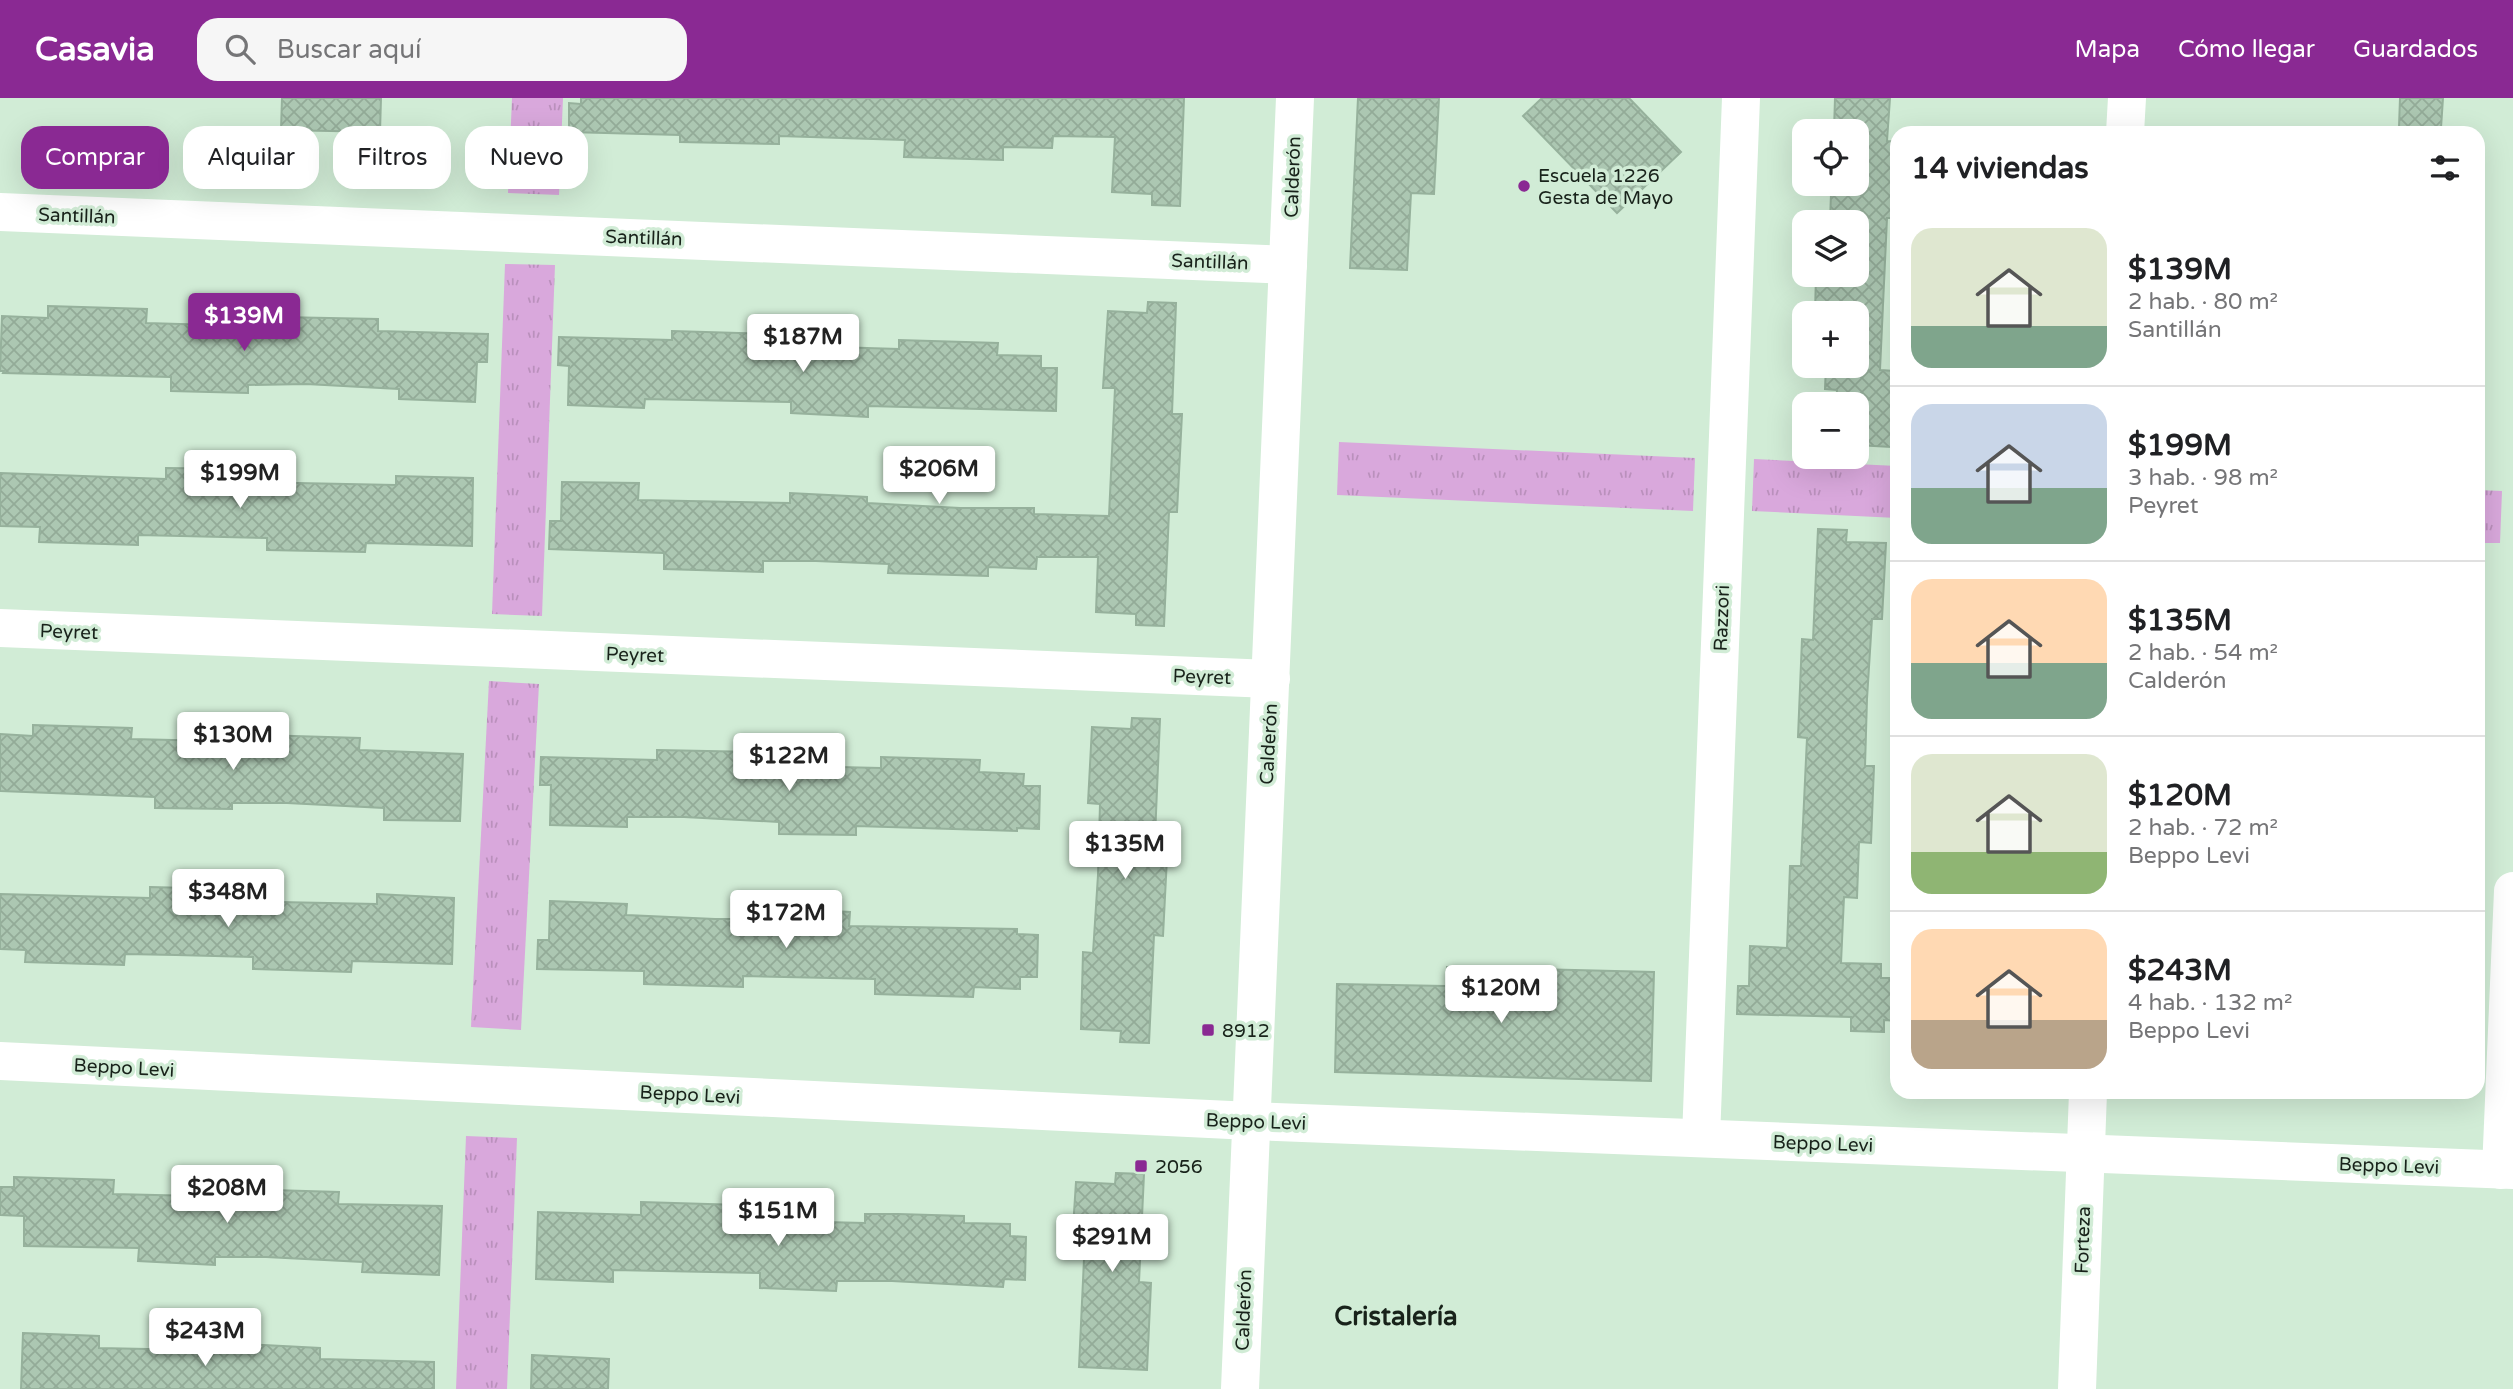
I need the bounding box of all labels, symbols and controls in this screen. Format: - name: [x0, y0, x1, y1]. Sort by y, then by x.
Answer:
- search box: [197, 18, 687, 81]
- text: Casavia: [35, 30, 155, 69]
- icon: search: [221, 30, 259, 68]
- text: Buscar aquí: [277, 34, 422, 65]
- text: Mapa: [2075, 35, 2140, 64]
- text: Cómo llegar: [2178, 35, 2315, 64]
- text: Guardados: [2353, 35, 2478, 64]
- map controls: [1792, 119, 1869, 469]
- button: locate: [1792, 119, 1869, 196]
- chip: Comprar: [21, 126, 169, 189]
- chip: Alquilar: [183, 126, 319, 189]
- chip: Filtros: [333, 126, 451, 189]
- chip: Nuevo: [465, 126, 588, 189]
- street label: Calderón: [1281, 136, 1305, 218]
- icon: filters: [2426, 149, 2464, 187]
- text: 14 viviendas: [1911, 150, 2089, 187]
- place label: Escuela 1226 Gesta de Mayo: [1538, 165, 1673, 209]
- marker: Escuela 1226 Gesta de Mayo: [1516, 178, 1532, 194]
- street label: Santillán: [38, 204, 116, 228]
- button: layers: [1792, 210, 1869, 287]
- street label: Santillán: [605, 226, 683, 250]
- street label: Santillán: [1171, 250, 1249, 274]
- text: $139M: [2128, 251, 2232, 288]
- icon: home: [1967, 256, 2051, 340]
- text: 2 hab. · 80 m²: [2128, 288, 2278, 316]
- pin: $139M: [195, 294, 293, 353]
- button: +: [1792, 301, 1869, 378]
- text: $139M: [204, 302, 284, 330]
- pin: $187M: [754, 314, 852, 374]
- text: Santillán: [2128, 316, 2222, 344]
- text: $187M: [763, 323, 843, 351]
- button: −: [1792, 392, 1869, 469]
- text: $199M: [2128, 427, 2232, 464]
- icon: home: [1967, 432, 2051, 516]
- pin: $206M: [890, 446, 988, 506]
- pin: $199M: [191, 450, 289, 510]
- text: $206M: [899, 455, 979, 483]
- text: $199M: [200, 459, 280, 487]
- text: 3 hab. · 98 m²: [2128, 464, 2278, 492]
- text: Peyret: [2128, 492, 2199, 520]
- street label: Razzori: [1710, 584, 1734, 652]
- text: $135M: [2128, 602, 2232, 639]
- icon: home: [1967, 607, 2051, 691]
- street label: Peyret: [39, 620, 99, 644]
- text: 2 hab. · 54 m²: [2128, 639, 2278, 667]
- street label: Peyret: [605, 643, 665, 667]
- street label: Peyret: [1172, 665, 1232, 689]
- text: Calderón: [2128, 667, 2227, 695]
- street label: Calderón: [1256, 703, 1282, 785]
- pin: $130M: [184, 712, 282, 772]
- text: $130M: [193, 721, 273, 749]
- pin: $122M: [740, 734, 838, 793]
- text: $122M: [749, 742, 829, 770]
- text: $120M: [2128, 777, 2232, 814]
- icon: home: [1967, 782, 2051, 866]
- text: 2 hab. · 72 m²: [2128, 814, 2278, 842]
- pin: $135M: [1076, 822, 1174, 881]
- text: $135M: [1085, 830, 1165, 858]
- text: Beppo Levi: [2128, 842, 2250, 870]
- pin: $348M: [179, 870, 277, 929]
- text: $348M: [188, 878, 268, 906]
- pin: $172M: [737, 890, 835, 950]
- text: $172M: [746, 899, 826, 927]
- text: $243M: [2128, 952, 2232, 989]
- icon: home: [1967, 957, 2051, 1041]
- pin: $120M: [1452, 965, 1550, 1025]
- text: $120M: [1461, 974, 1541, 1002]
- text: 4 hab. · 132 m²: [2128, 989, 2293, 1017]
- text: Beppo Levi: [2128, 1017, 2250, 1045]
- place label: 8912: [1222, 1020, 1270, 1042]
- marker: 8912: [1200, 1022, 1216, 1038]
- street label: Beppo Levi: [73, 1054, 175, 1082]
- street label: Beppo Levi: [639, 1081, 741, 1109]
- street label: Beppo Levi: [1205, 1109, 1307, 1135]
- street label: Beppo Levi: [1772, 1131, 1874, 1157]
- street label: Beppo Levi: [2338, 1153, 2440, 1179]
- place label: 2056: [1155, 1156, 1203, 1178]
- marker: 2056: [1133, 1158, 1149, 1174]
- pin: $208M: [178, 1166, 276, 1225]
- text: $208M: [187, 1174, 267, 1202]
- pin: $151M: [729, 1188, 827, 1248]
- text: $151M: [738, 1197, 818, 1225]
- street label: Forteza: [2071, 1206, 2095, 1274]
- pin: $291M: [1063, 1214, 1161, 1274]
- text: $291M: [1072, 1223, 1152, 1251]
- street label: Calderón: [1232, 1269, 1256, 1351]
- district label: Cristalería: [1334, 1301, 1458, 1332]
- pin: $243M: [156, 1308, 254, 1368]
- text: $243M: [165, 1317, 245, 1345]

